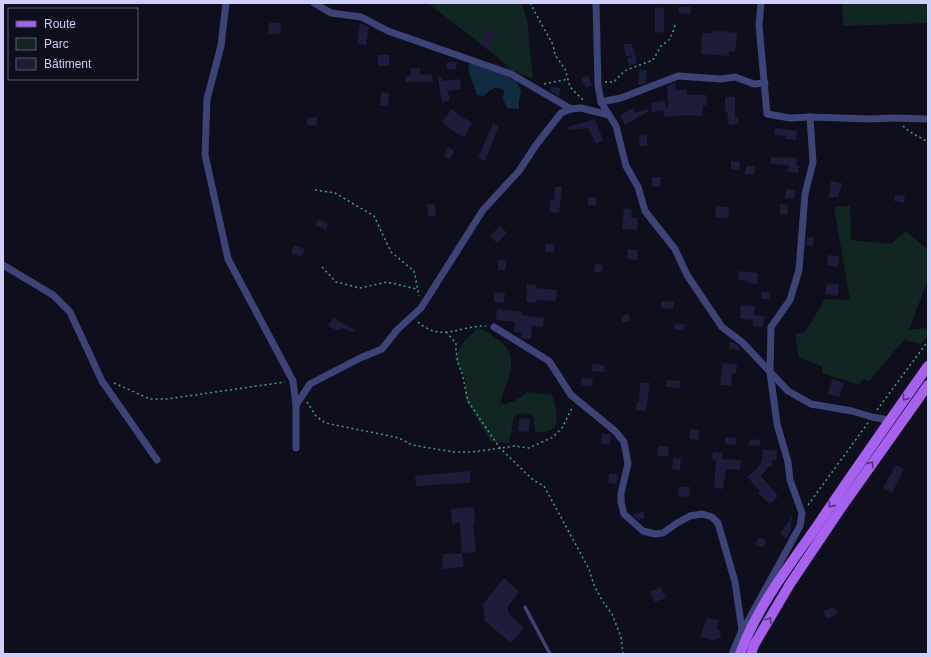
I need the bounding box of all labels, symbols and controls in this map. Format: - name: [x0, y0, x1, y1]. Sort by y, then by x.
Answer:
- legend: [8, 8, 138, 80]
- text: Route: [44, 17, 76, 31]
- text: Parc: [44, 37, 69, 51]
- text: Bâtiment: [44, 57, 92, 71]
- one-way arrow: [903, 393, 910, 400]
- one-way arrow: [866, 462, 873, 469]
- one-way arrow: [829, 500, 836, 507]
- one-way arrow: [764, 617, 771, 624]

